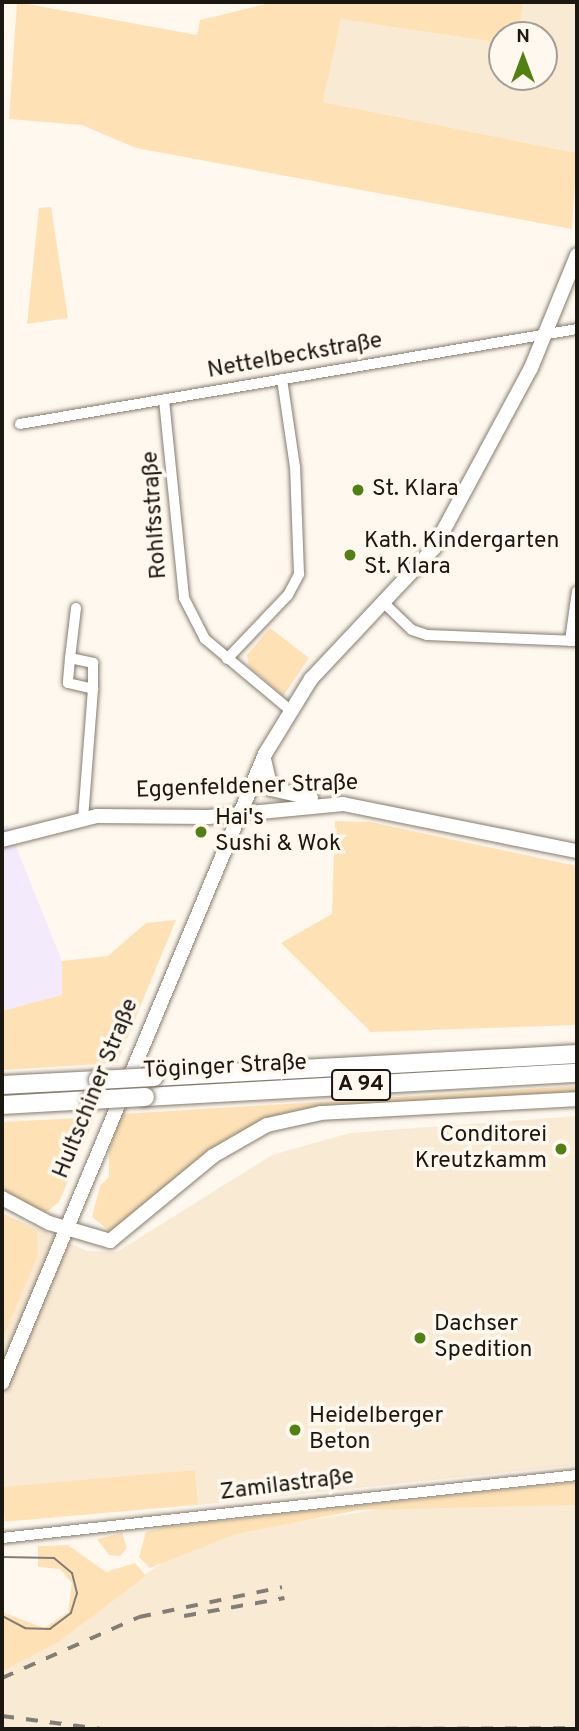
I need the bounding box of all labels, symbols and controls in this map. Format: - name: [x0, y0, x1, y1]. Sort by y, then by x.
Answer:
- north arrow: [488, 21, 558, 91]
- text: N: [516, 25, 530, 49]
- street label: Nettelbeckstraße: [205, 328, 385, 386]
- street label: Rohlfsstraße: [138, 450, 174, 580]
- place label: St. Klara: [372, 476, 459, 504]
- marker: St. Klara: [350, 482, 366, 498]
- place label: Kath. Kindergarten St. Klara: [364, 528, 560, 582]
- marker: Kath. Kindergarten St. Klara: [342, 547, 358, 563]
- street label: Eggenfeldener Straße: [135, 770, 359, 806]
- place label: Hai's Sushi & Wok: [215, 805, 342, 859]
- marker: Hai's Sushi & Wok: [193, 824, 209, 840]
- street label: Hultschiner Straße: [48, 995, 146, 1183]
- street label: Töginger Straße: [142, 1050, 308, 1086]
- road number: A 94: [330, 1068, 392, 1102]
- place label: Conditorei Kreutzkamm: [415, 1122, 547, 1176]
- marker: Conditorei Kreutzkamm: [553, 1141, 569, 1157]
- place label: Dachser Spedition: [434, 1311, 532, 1365]
- marker: Dachser Spedition: [412, 1330, 428, 1346]
- place label: Heidelberger Beton: [309, 1403, 443, 1457]
- marker: Heidelberger Beton: [287, 1422, 303, 1438]
- street label: Zamilastraße: [218, 1464, 356, 1508]

